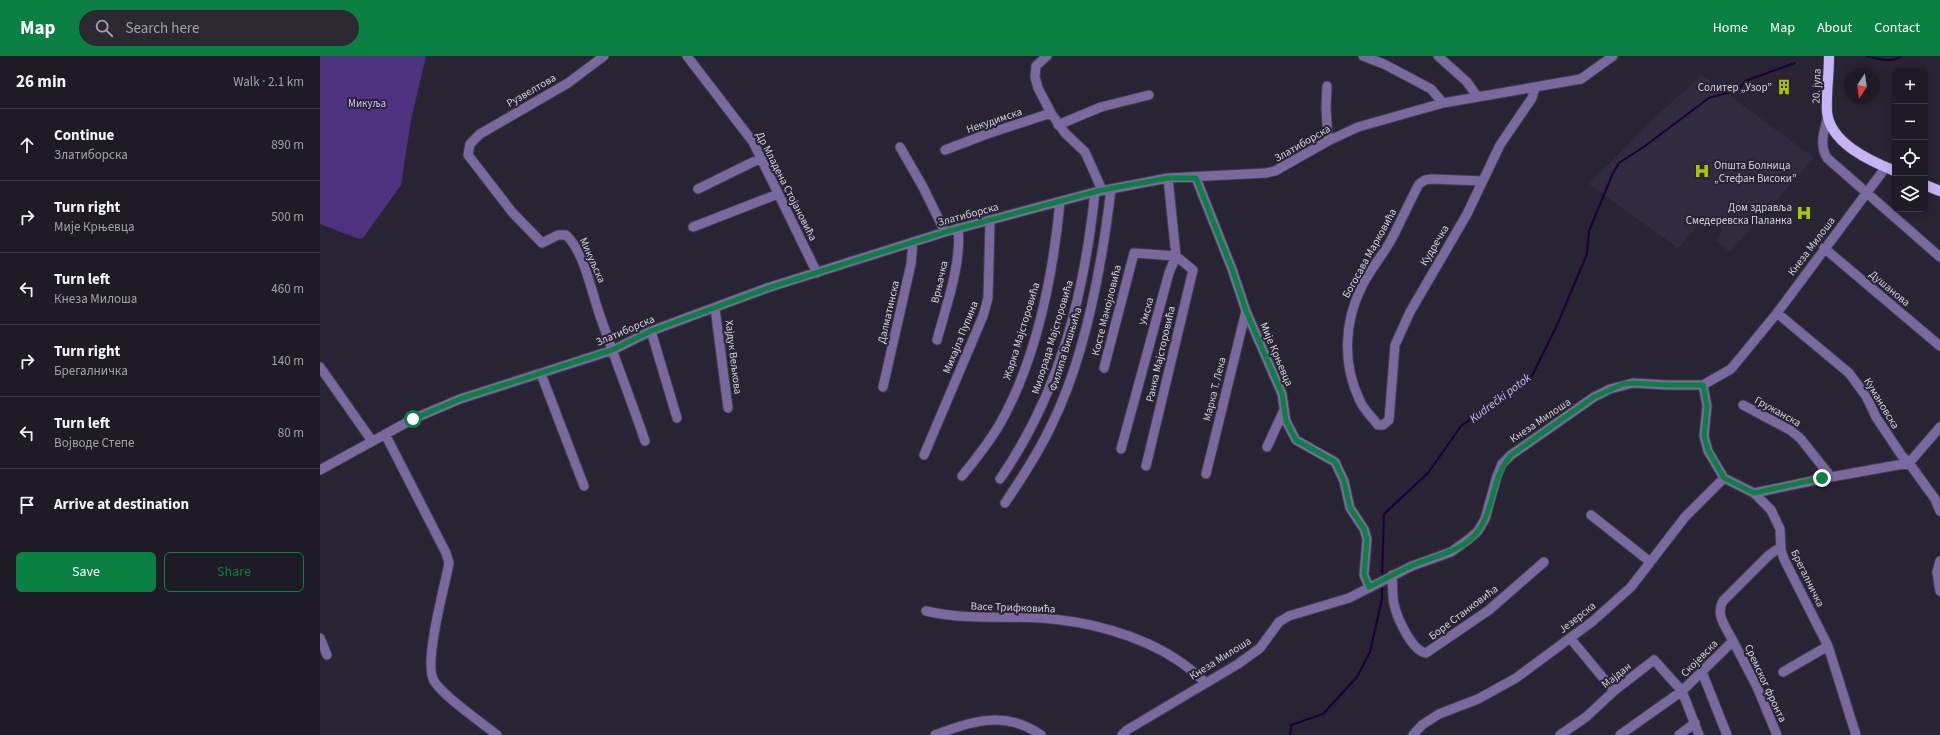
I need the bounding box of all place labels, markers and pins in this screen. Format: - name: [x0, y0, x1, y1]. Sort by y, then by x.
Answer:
- building icon: Солитер „Узор”: [1775, 78, 1793, 96]
- place label: Солитер „Узор”: [1698, 80, 1772, 95]
- place label: Општа Болница „Стефан Високи”: [1714, 158, 1797, 186]
- hospital icon: Општа Болница „Стефан Високи”: [1693, 162, 1711, 180]
- place label: Дом здравља Смедеревска Паланка: [1686, 200, 1792, 228]
- hospital icon: Дом здравља Смедеревска Паланка: [1795, 204, 1813, 222]

